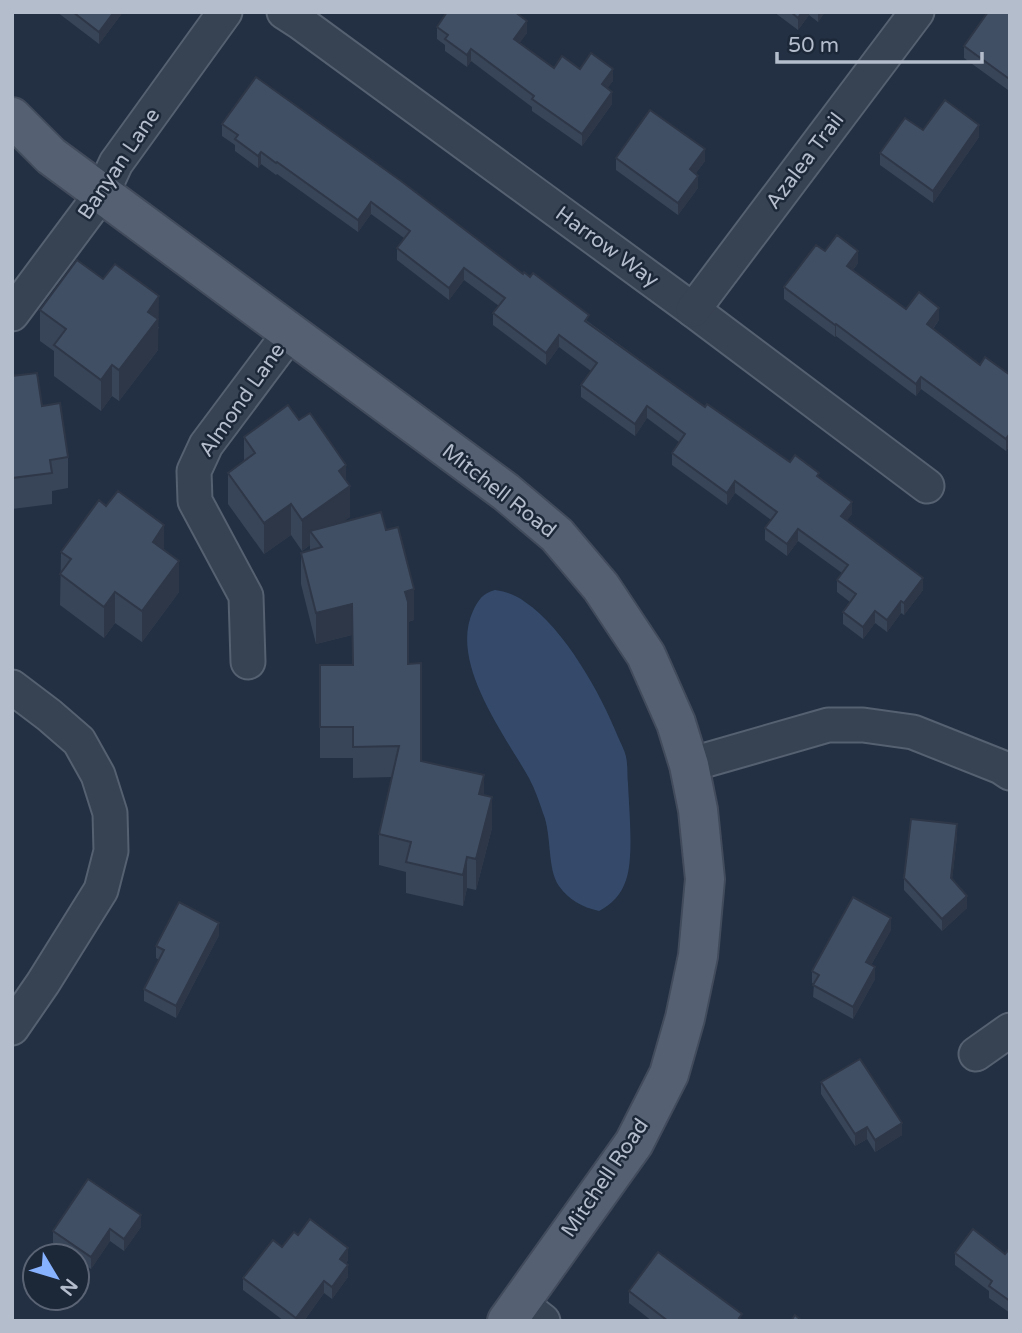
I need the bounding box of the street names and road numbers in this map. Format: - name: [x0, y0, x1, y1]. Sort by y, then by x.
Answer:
- street label: Banyan Lane: [73, 104, 165, 224]
- street label: Azalea Trail: [761, 108, 849, 214]
- street label: Harrow Way: [551, 201, 663, 293]
- street label: Almond Lane: [194, 338, 290, 462]
- street label: Mitchell Road: [437, 439, 561, 543]
- street label: Mitchell Road: [556, 1114, 654, 1242]

